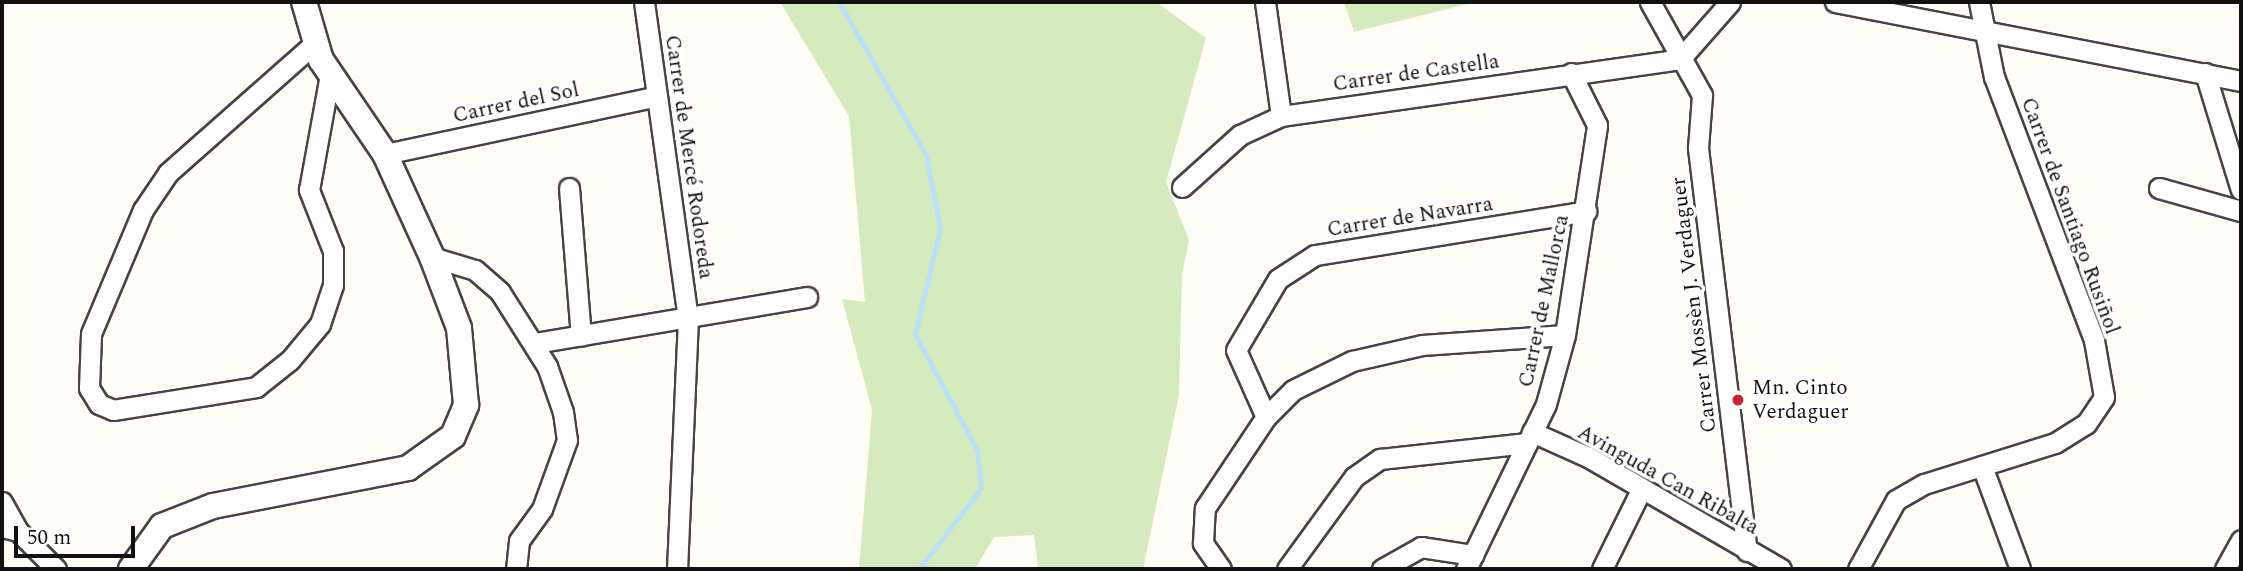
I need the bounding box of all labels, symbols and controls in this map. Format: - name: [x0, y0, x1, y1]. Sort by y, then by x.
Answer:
- street label: Carrer de Mercé Rodoreda: [659, 33, 719, 281]
- street label: Carrer de Castella: [1331, 49, 1501, 97]
- street label: Carrer del Sol: [451, 77, 581, 129]
- street label: Carrer de Santiago Rusiñol: [2015, 94, 2125, 338]
- street label: Carrer Mossèn J. Verdaguer: [1666, 176, 1722, 434]
- street label: Carrer de Navarra: [1325, 191, 1495, 243]
- street label: Carrer de Mallorca: [1513, 212, 1575, 390]
- place label: Mn. Cinto Verdaguer: [1752, 375, 1849, 425]
- marker: Mn. Cinto Verdaguer: [1730, 392, 1746, 408]
- street label: Avinguda Can Ribalta: [1573, 420, 1763, 540]
- scale bar: [18, 512, 138, 556]
- text: 50 m: [27, 522, 71, 554]

